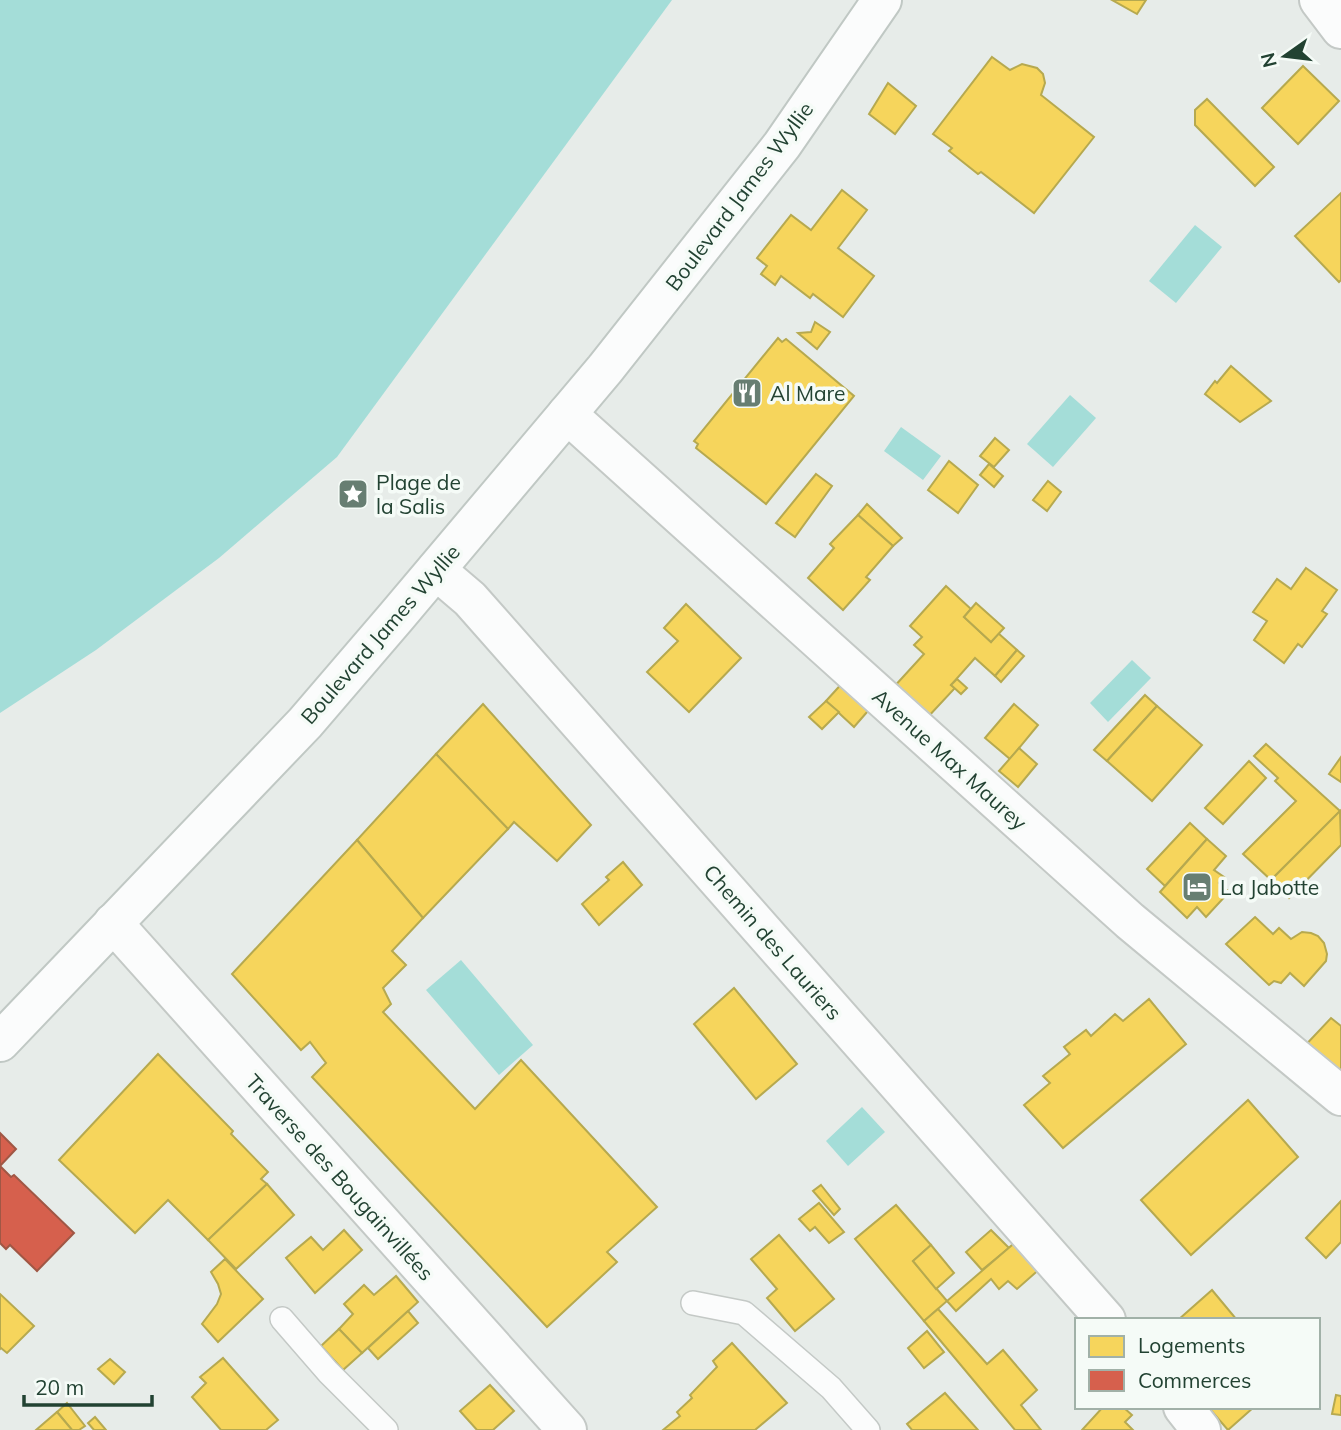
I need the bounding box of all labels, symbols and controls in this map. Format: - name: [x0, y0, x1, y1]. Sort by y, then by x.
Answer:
- north arrow: [1250, 21, 1320, 91]
- text: N: [1255, 50, 1282, 70]
- street label: Boulevard James Wyllie: [660, 97, 818, 295]
- restaurant icon: Al Mare: [730, 376, 764, 410]
- place label: Al Mare: [770, 380, 845, 406]
- place label: Plage de la Salis: [376, 469, 461, 519]
- place icon: Plage de la Salis: [336, 477, 370, 511]
- street label: Boulevard James Wyllie: [295, 539, 465, 729]
- street label: Avenue Max Maurey: [867, 683, 1033, 835]
- street label: Chemin des Lauriers: [698, 859, 848, 1025]
- hotel icon: La Jabotte: [1180, 870, 1214, 904]
- place label: La Jabotte: [1220, 874, 1319, 900]
- street label: Traverse des Bougainvillées: [240, 1069, 440, 1285]
- legend: [1075, 1318, 1320, 1409]
- text: Logements: [1138, 1332, 1245, 1358]
- scale bar: [24, 1364, 152, 1408]
- text: Commerces: [1138, 1367, 1251, 1393]
- text: 20 m: [35, 1374, 84, 1400]

